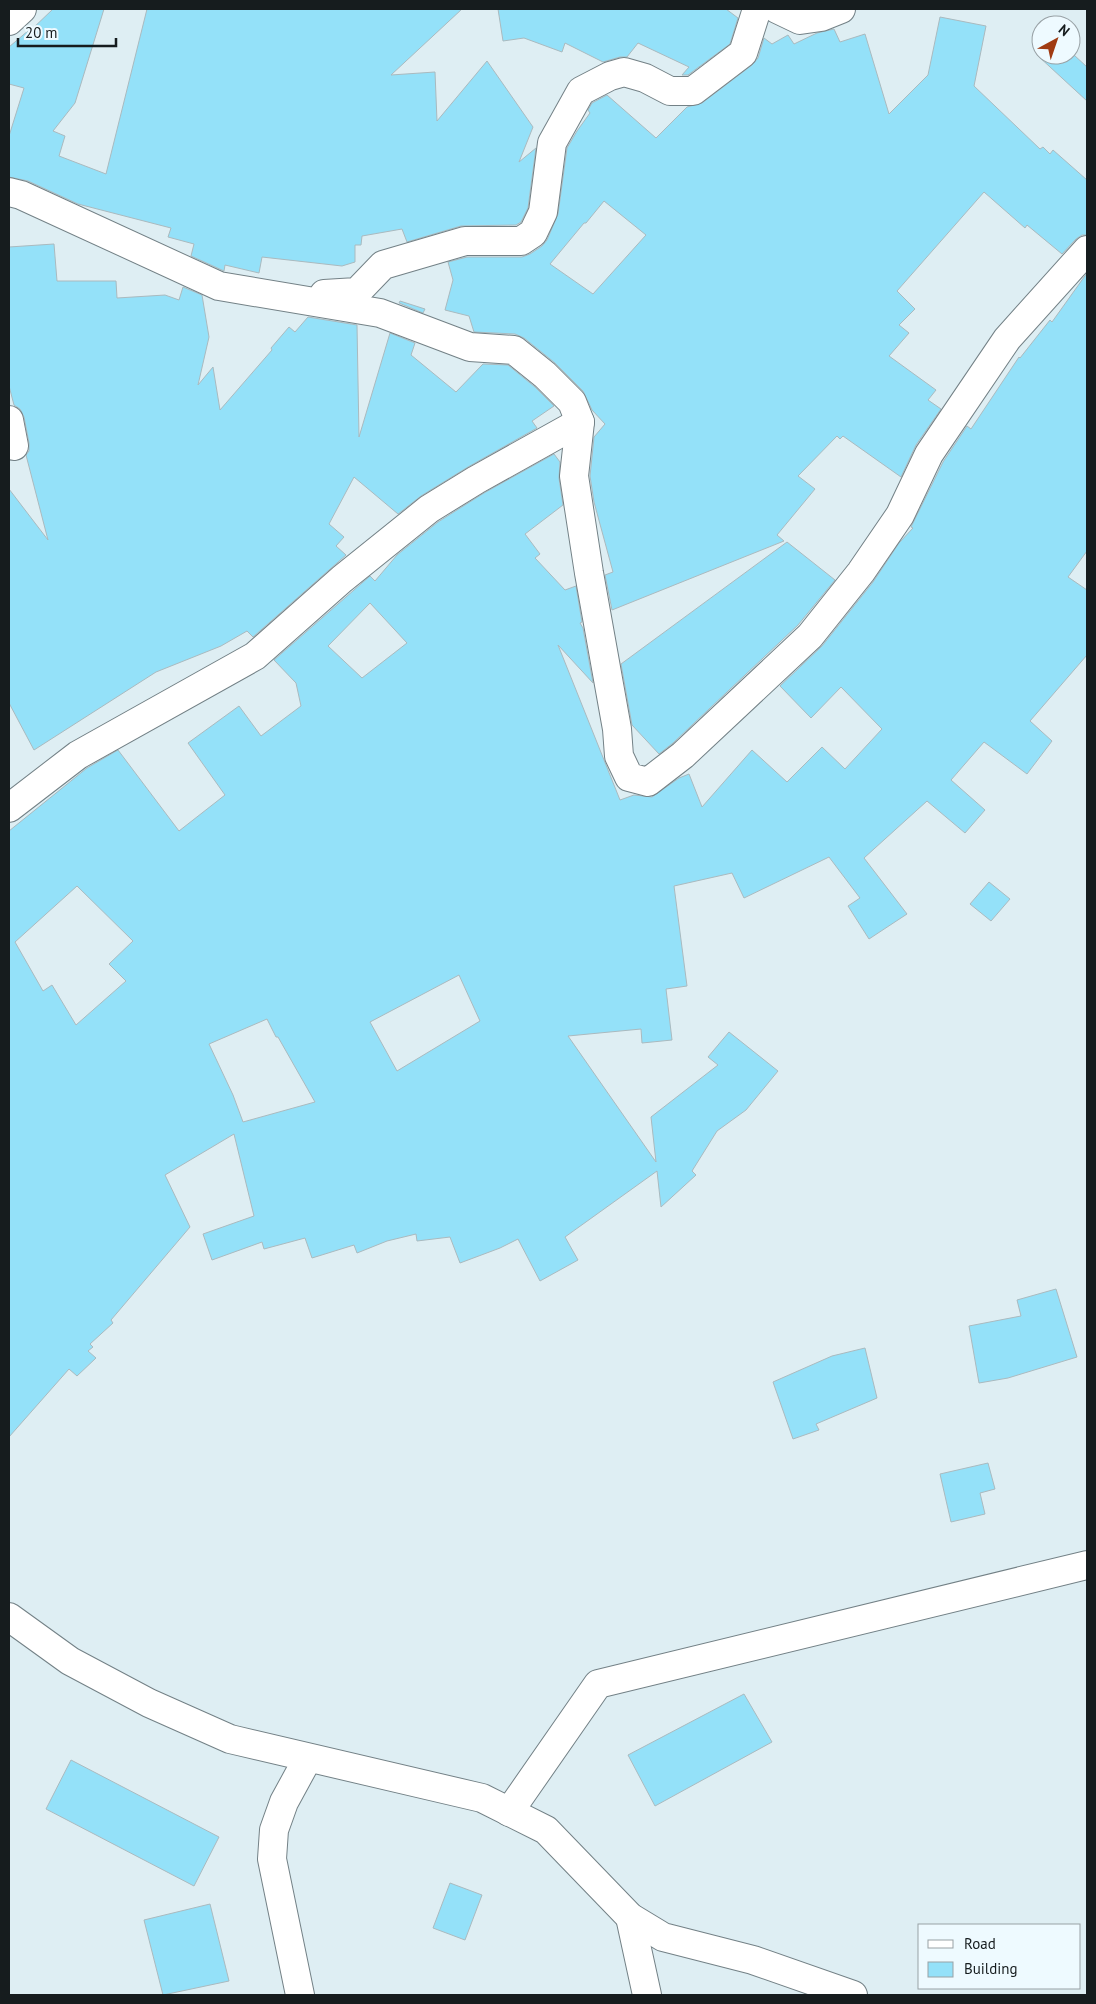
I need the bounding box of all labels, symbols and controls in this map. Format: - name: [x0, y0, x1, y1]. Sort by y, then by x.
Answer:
- scale bar: [18, 15, 115, 47]
- north arrow: [1031, 15, 1081, 65]
- text: N: [1055, 20, 1074, 40]
- text: 20 m: [25, 23, 58, 42]
- legend: [918, 1924, 1081, 1989]
- text: Road: [964, 1934, 996, 1953]
- text: Building: [964, 1959, 1018, 1978]

